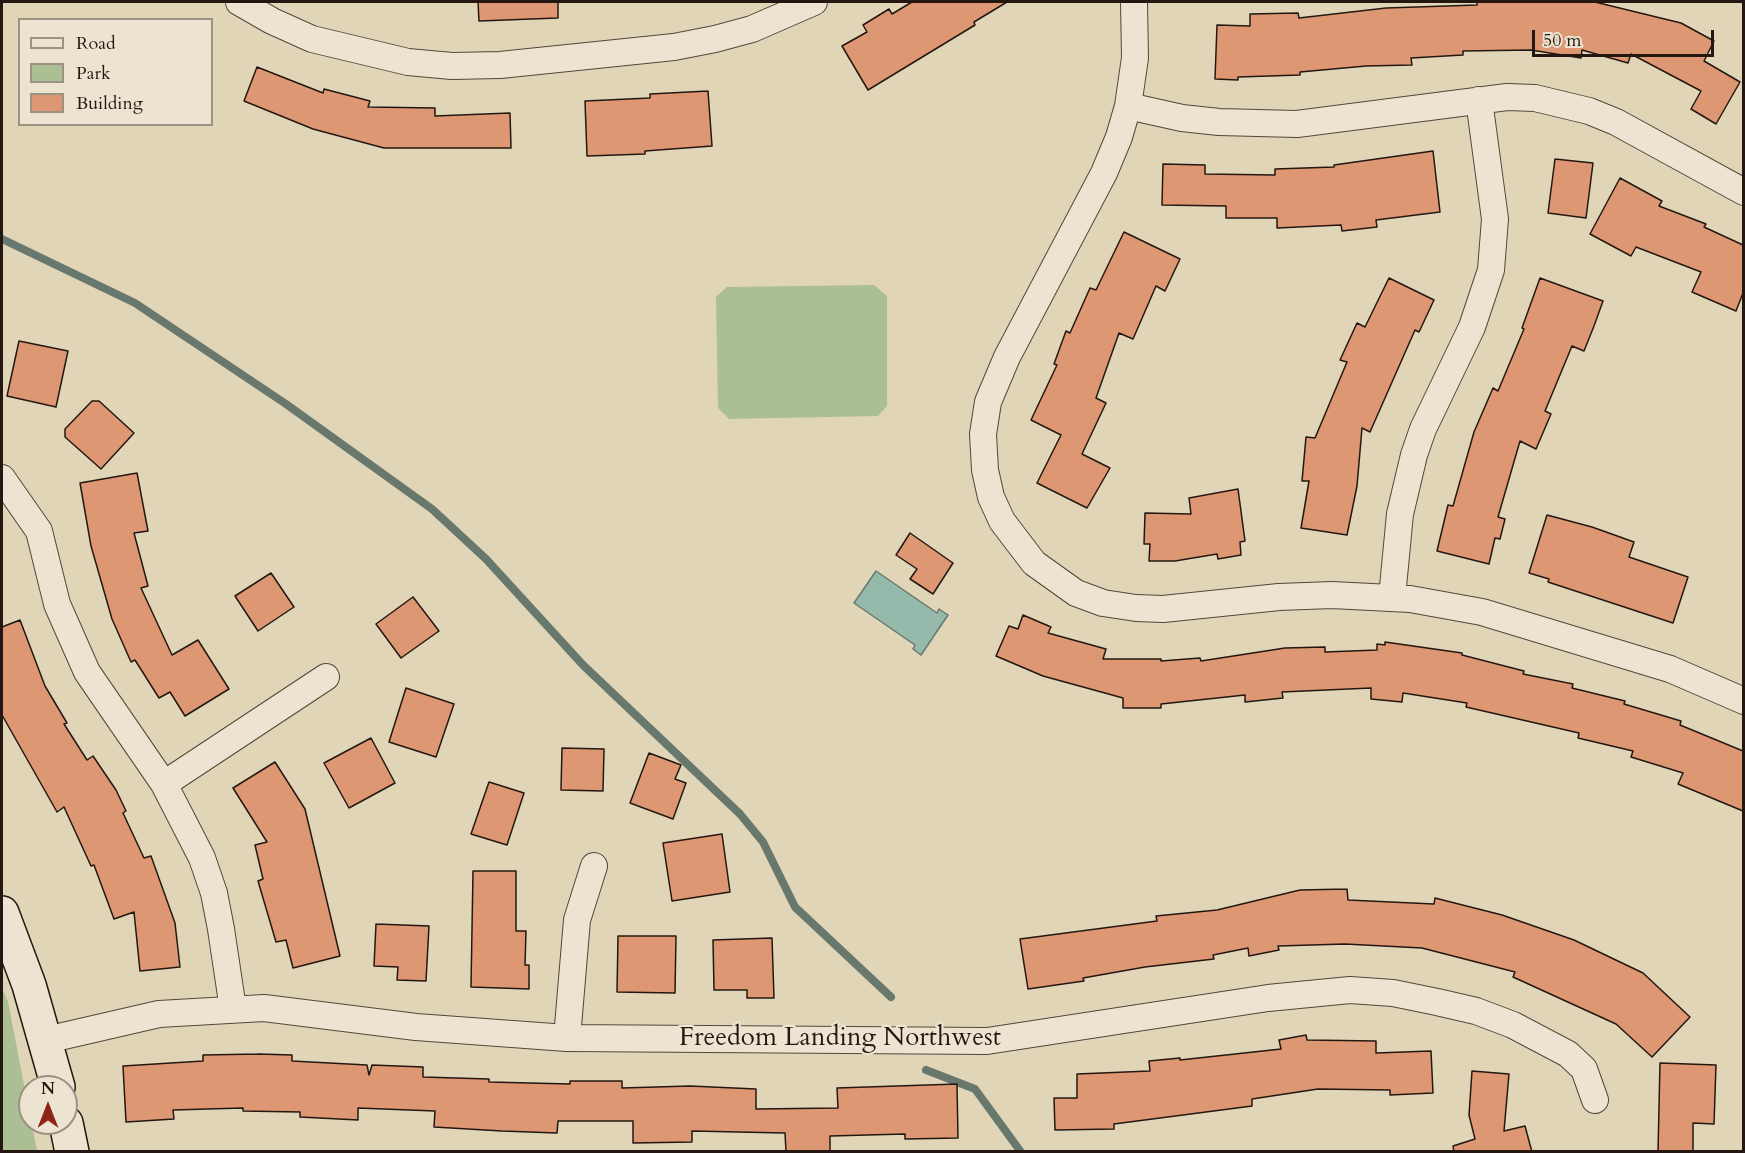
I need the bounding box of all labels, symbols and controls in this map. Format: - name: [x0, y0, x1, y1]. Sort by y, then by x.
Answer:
- legend: [18, 18, 213, 126]
- scale bar: [1535, 18, 1716, 56]
- text: 50 m: [1543, 28, 1582, 53]
- text: Road: [76, 31, 116, 56]
- text: Park: [76, 61, 111, 86]
- text: Building: [76, 91, 143, 116]
- street label: Freedom Landing Northwest: [679, 1023, 1001, 1055]
- north arrow: [18, 1075, 78, 1135]
- text: N: [41, 1078, 55, 1100]

